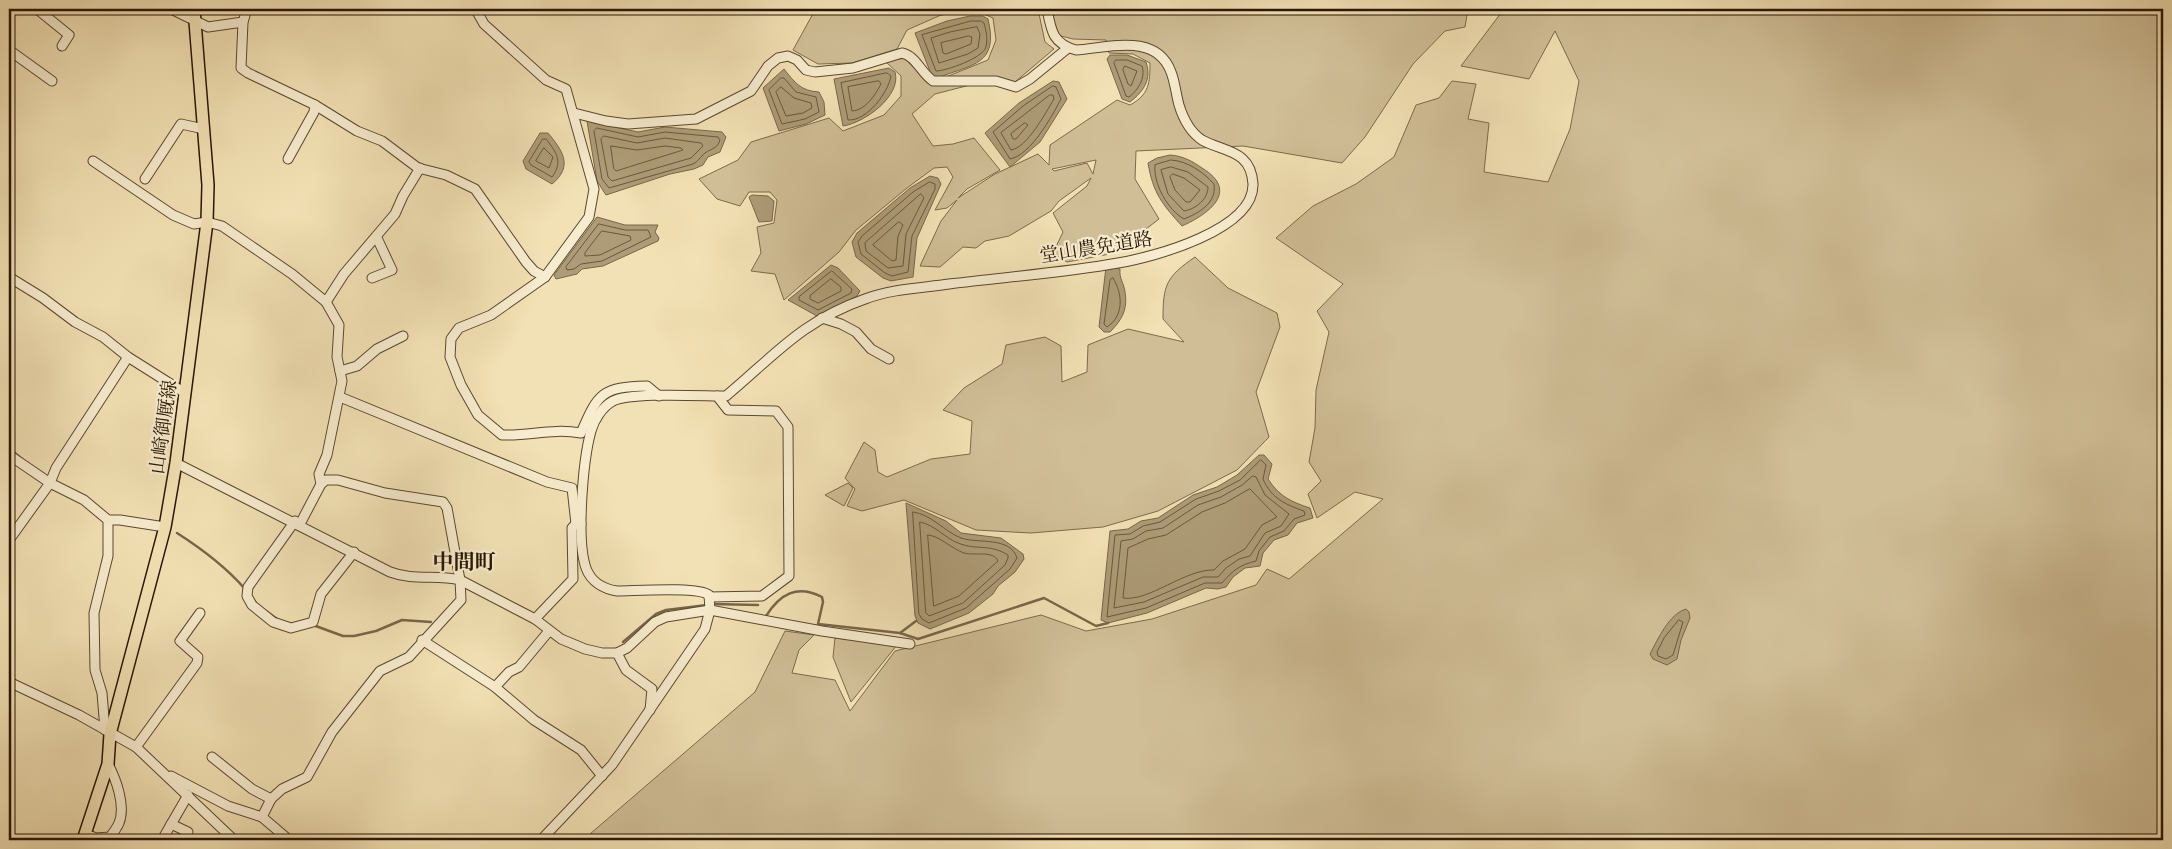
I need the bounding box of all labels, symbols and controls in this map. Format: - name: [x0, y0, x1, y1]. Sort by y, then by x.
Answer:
- street label: 堂山農免道路: [1038, 226, 1154, 268]
- street label: 山崎御厩線: [144, 378, 182, 476]
- district label: 中間町: [433, 548, 496, 575]

